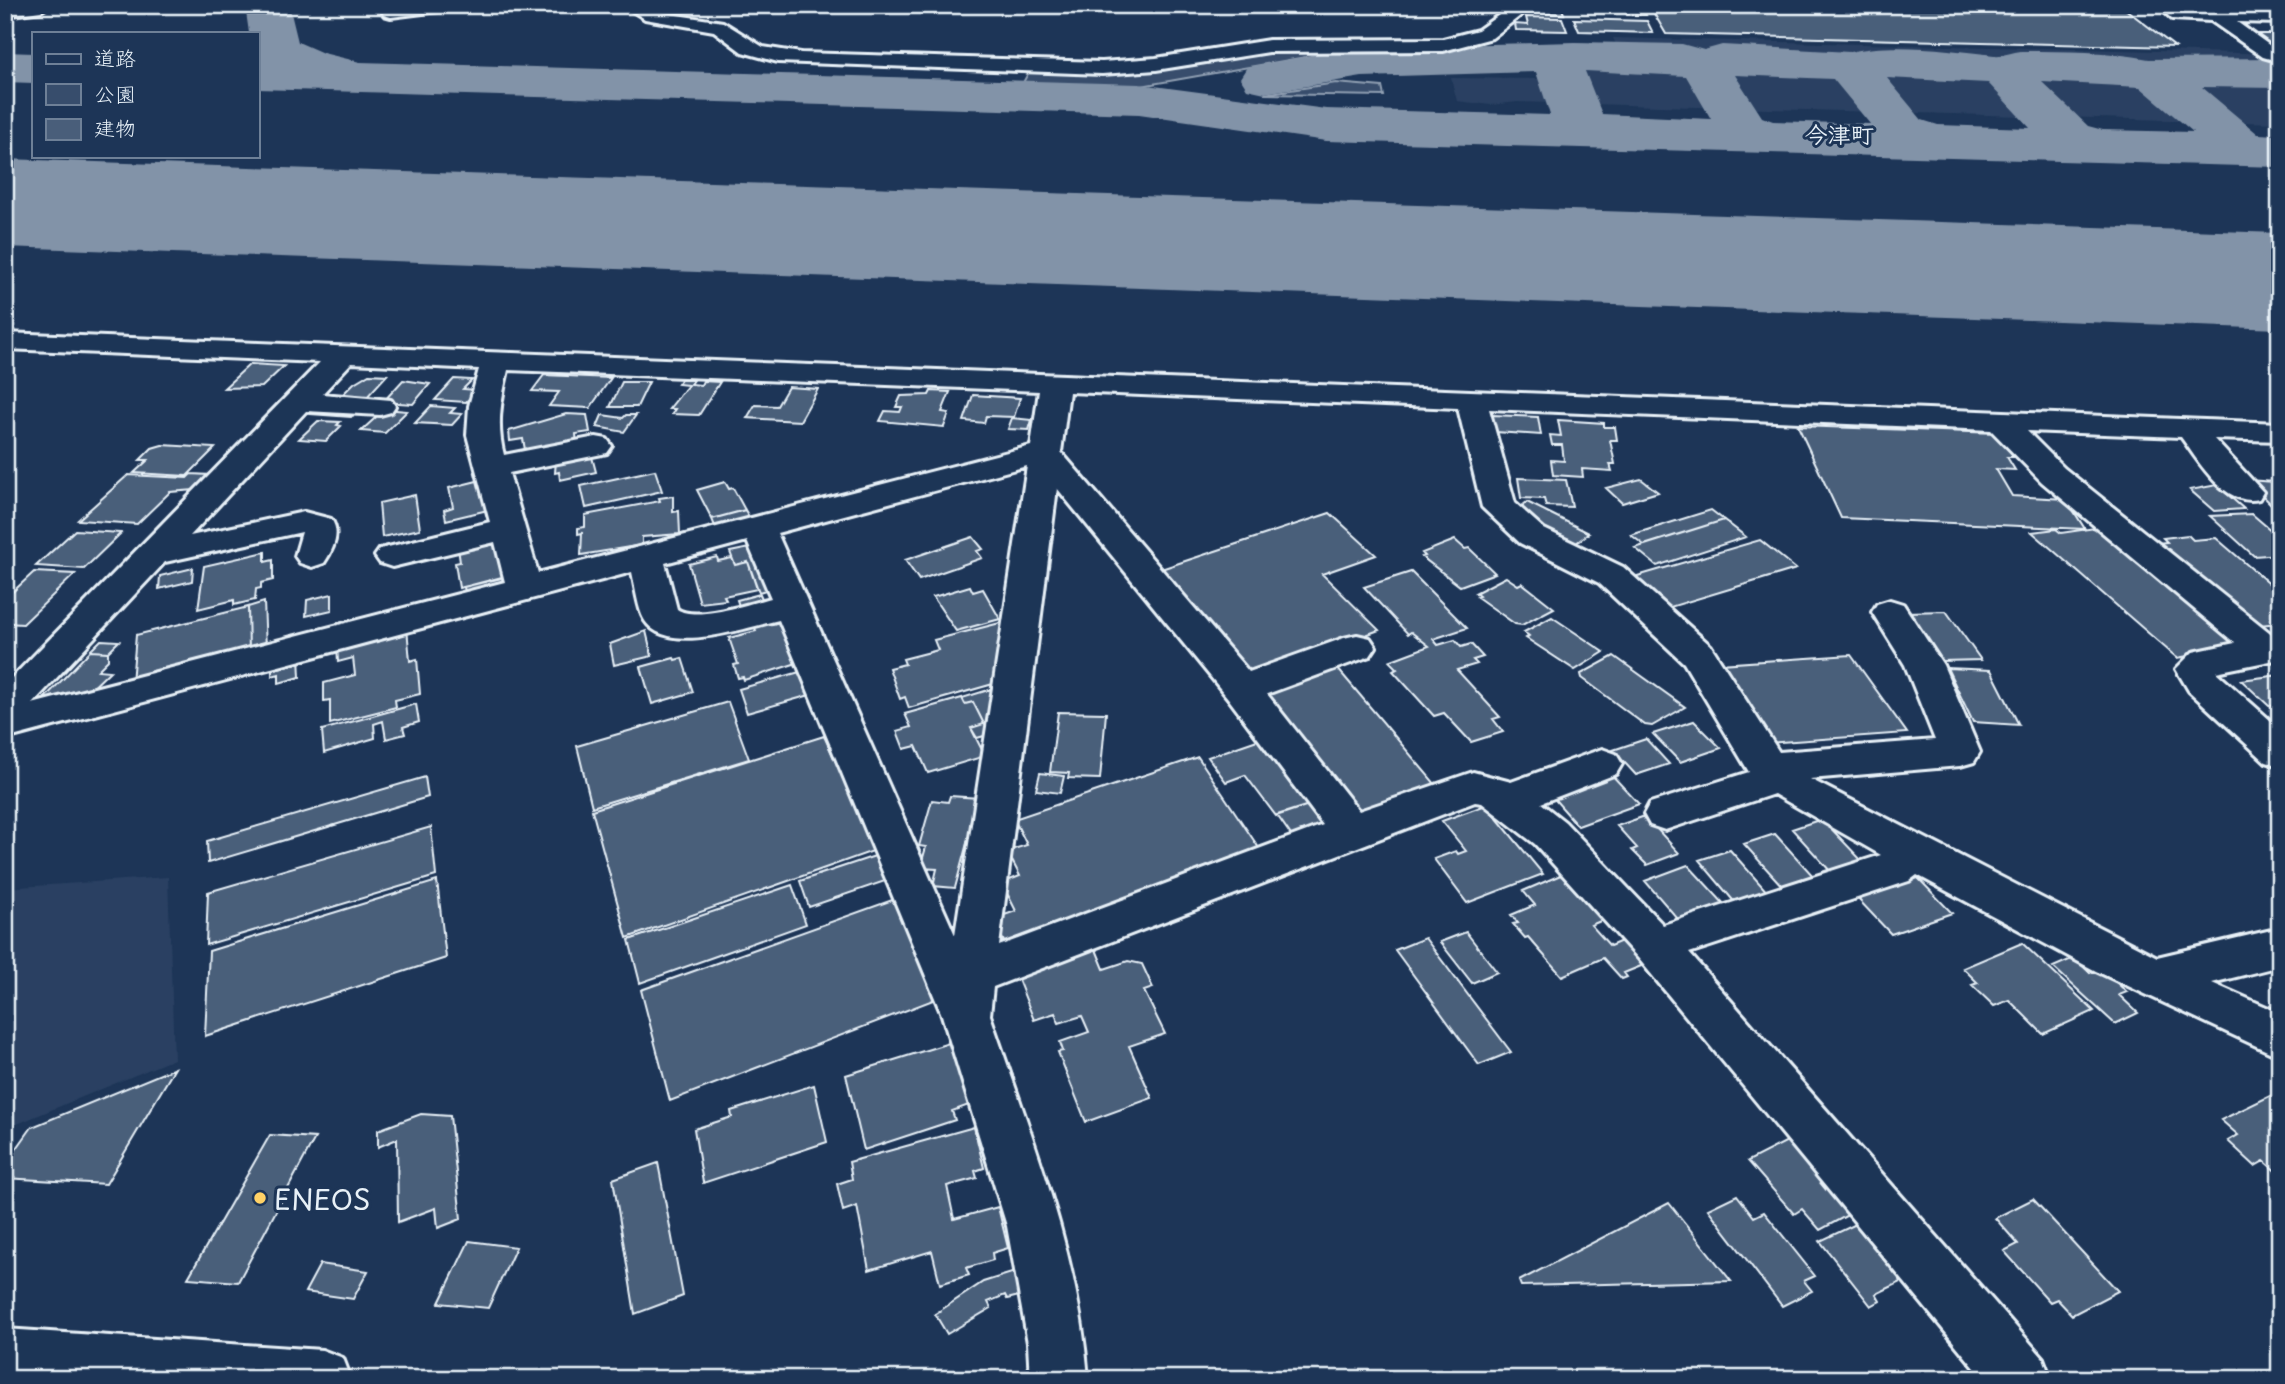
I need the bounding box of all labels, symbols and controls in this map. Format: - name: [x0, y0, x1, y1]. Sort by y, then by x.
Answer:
- legend: [32, 32, 259, 158]
- text: 道路: [94, 41, 136, 73]
- text: 公園: [94, 77, 136, 109]
- text: 建物: [94, 111, 136, 143]
- district label: 今津町: [1805, 116, 1874, 151]
- place label: ENEOS: [274, 1177, 371, 1220]
- marker: ENEOS: [252, 1190, 268, 1206]

